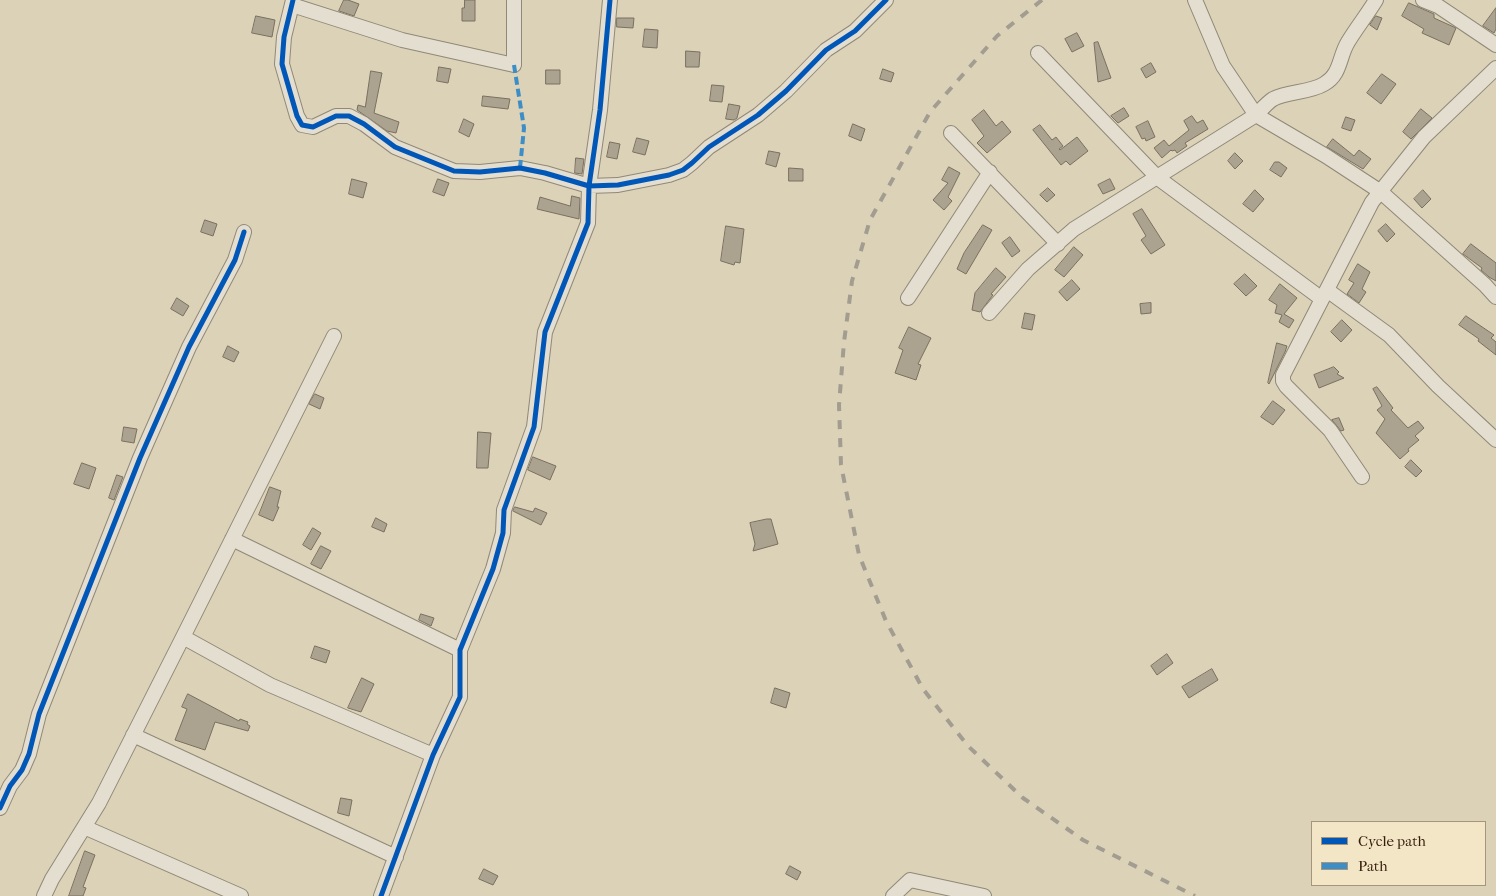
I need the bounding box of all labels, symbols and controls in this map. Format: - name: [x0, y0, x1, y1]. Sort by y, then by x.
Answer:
- legend: [1311, 821, 1486, 886]
- text: Cycle path: [1358, 832, 1426, 850]
- text: Path: [1358, 857, 1388, 875]

